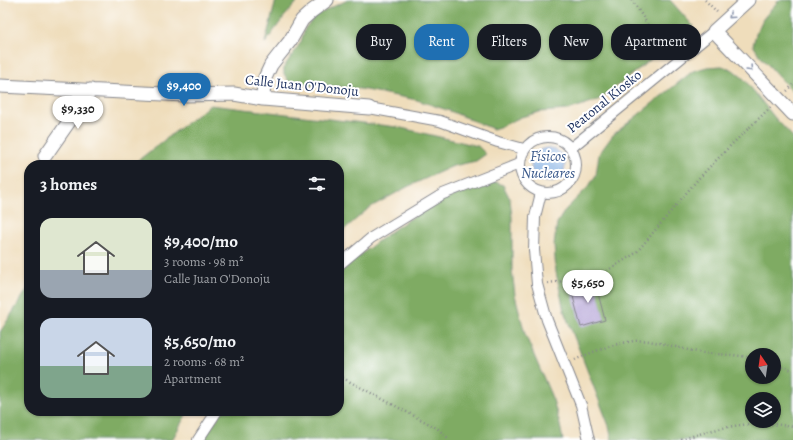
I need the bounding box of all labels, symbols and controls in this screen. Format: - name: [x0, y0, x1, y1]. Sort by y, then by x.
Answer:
- one-way arrow: [728, 11, 736, 18]
- chip: Buy: [356, 24, 406, 60]
- chip: Rent: [414, 24, 469, 60]
- chip: Filters: [477, 24, 541, 60]
- chip: New: [549, 24, 603, 60]
- chip: Apartment: [611, 24, 701, 60]
- one-way arrow: [746, 64, 753, 72]
- street label: Peatonal Kiosko: [563, 65, 646, 137]
- street label: Calle Juan O'Donoju: [244, 70, 360, 101]
- pin: $9,400: [151, 73, 217, 107]
- text: $9,400: [167, 77, 201, 94]
- pin: $9,330: [45, 96, 111, 130]
- text: $9,330: [61, 100, 95, 117]
- water label: Físicos Nucleares: [521, 146, 575, 183]
- text: 3 homes: [40, 173, 97, 196]
- icon: filters: [306, 173, 328, 195]
- text: $9,400/mo: [164, 230, 238, 253]
- icon: home: [72, 234, 120, 282]
- text: 3 rooms · 98 m²: [164, 253, 243, 270]
- text: Calle Juan O'Donoju: [164, 270, 270, 287]
- pin: $5,650: [555, 270, 621, 304]
- text: $5,650: [571, 274, 605, 291]
- text: $5,650/mo: [164, 330, 236, 353]
- icon: home: [72, 334, 120, 382]
- north arrow: [745, 348, 781, 384]
- map controls: [745, 348, 781, 428]
- text: 2 rooms · 68 m²: [164, 353, 244, 370]
- text: Apartment: [164, 370, 222, 387]
- button: layers: [745, 392, 781, 428]

